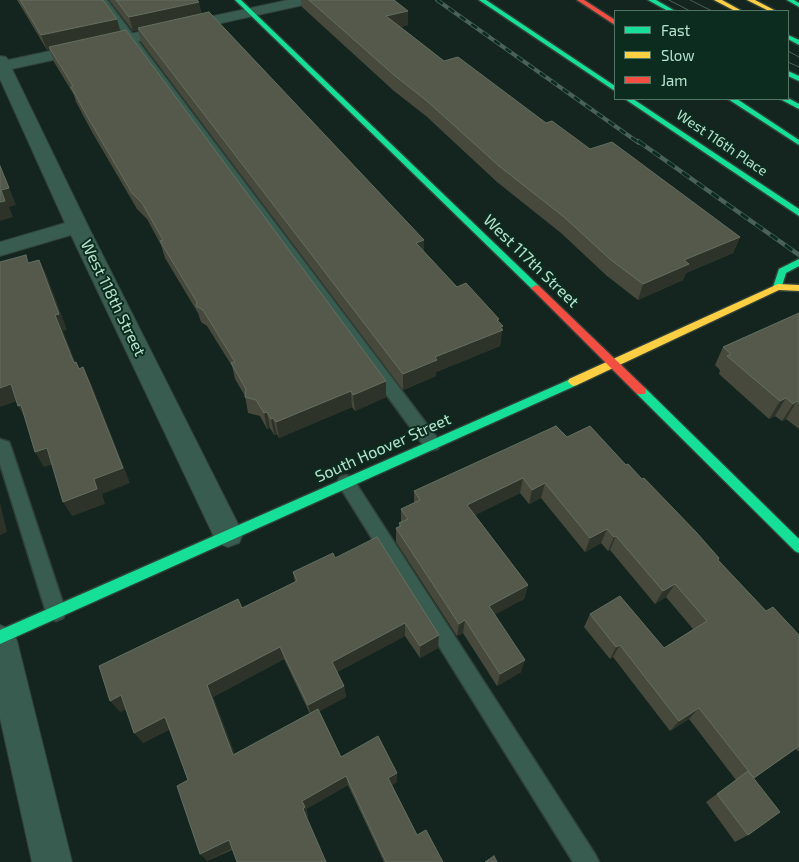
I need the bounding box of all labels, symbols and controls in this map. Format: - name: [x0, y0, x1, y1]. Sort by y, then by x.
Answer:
- legend: [614, 10, 789, 100]
- text: Fast: [661, 21, 690, 39]
- text: Slow: [661, 46, 695, 64]
- text: Jam: [661, 71, 687, 89]
- street label: West 116th Place: [673, 106, 771, 180]
- street label: West 117th Street: [479, 210, 583, 312]
- street label: West 118th Street: [77, 237, 149, 359]
- street label: South Hoover Street: [312, 409, 454, 487]

